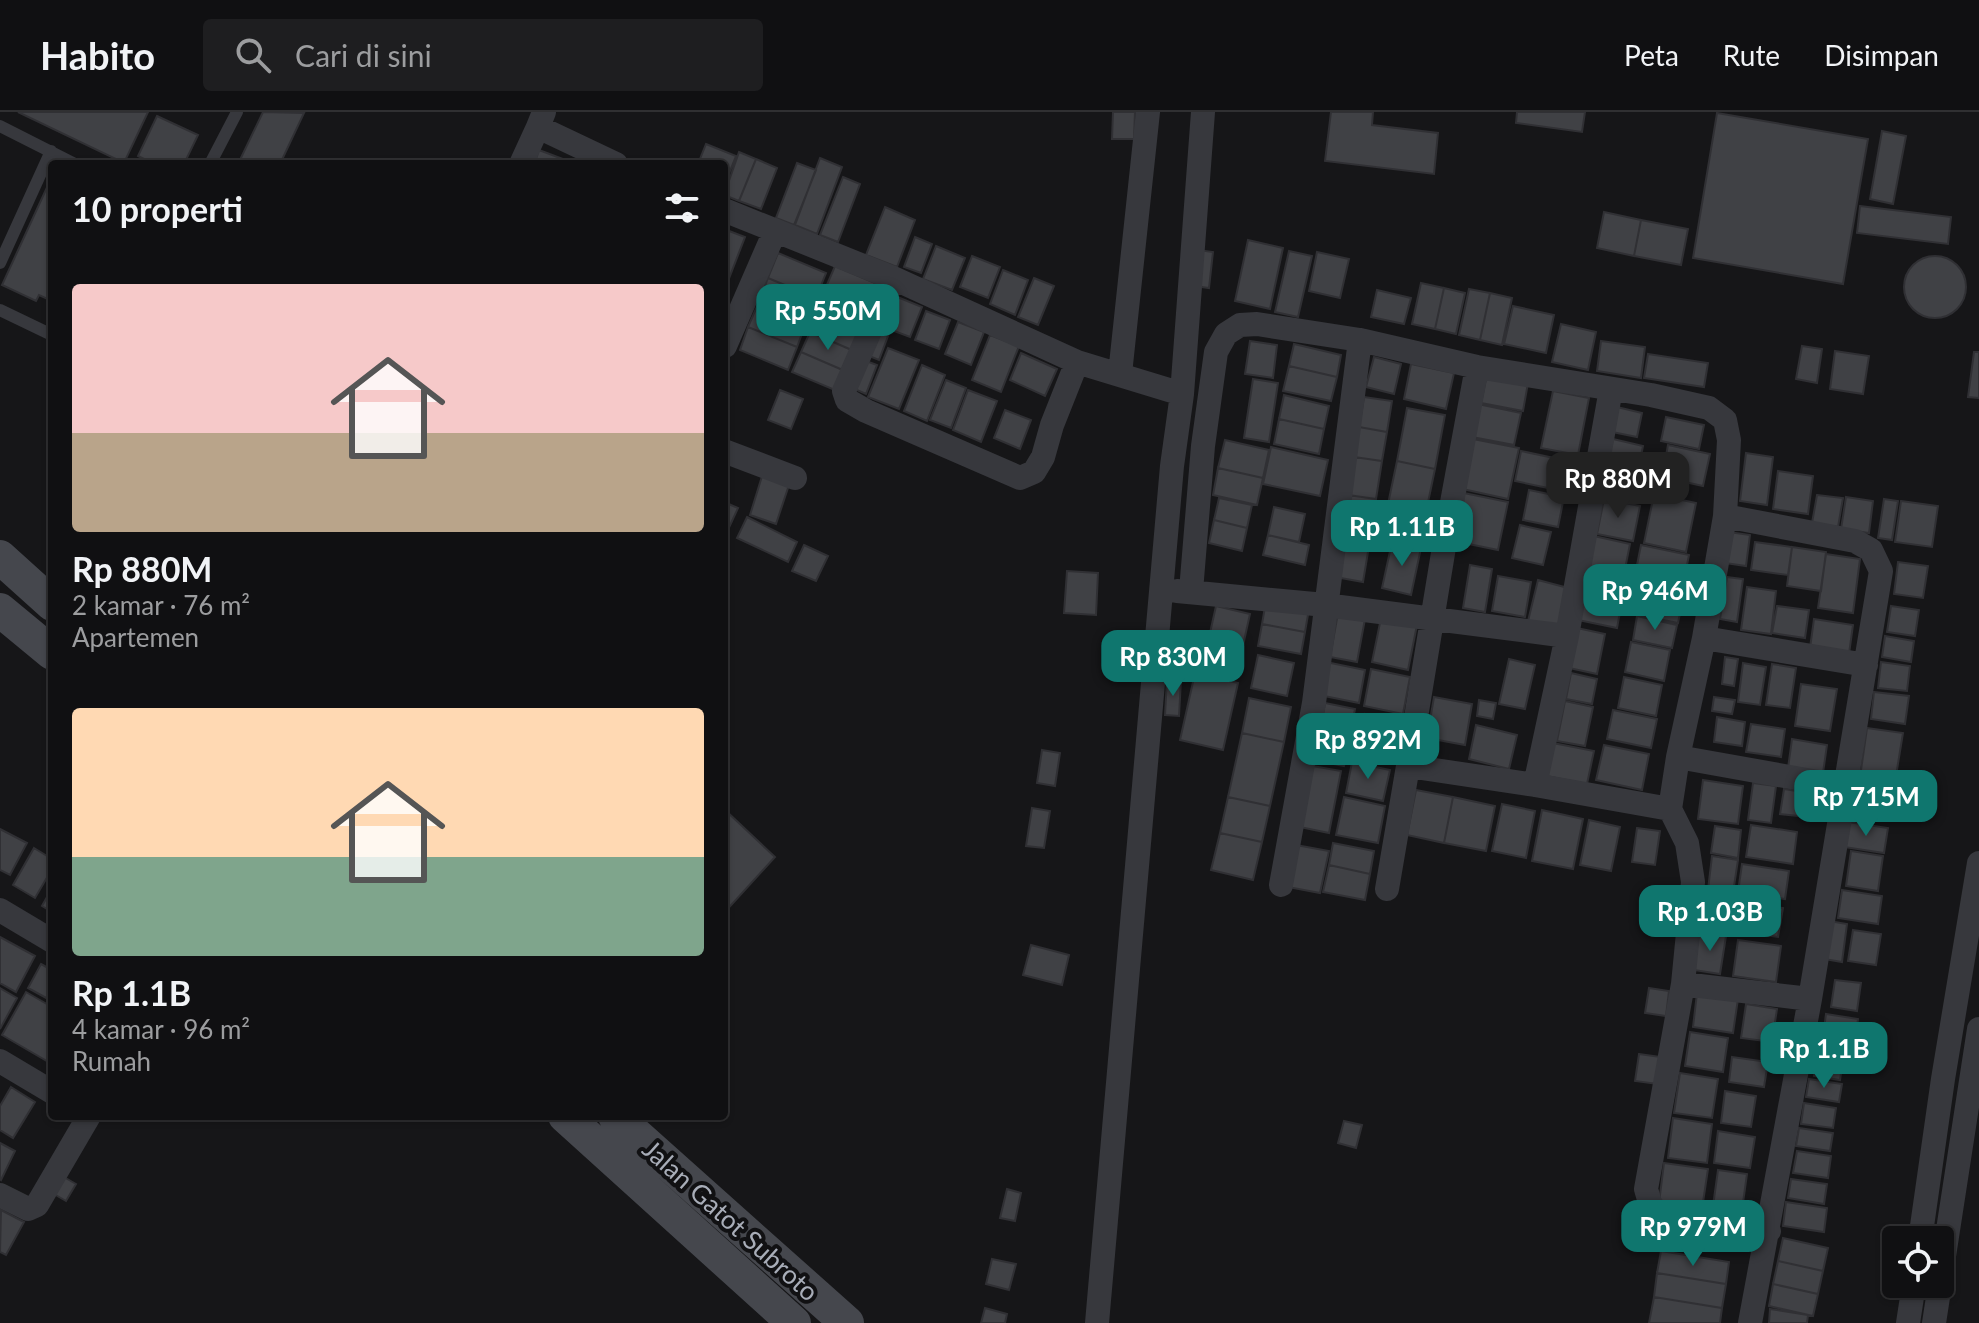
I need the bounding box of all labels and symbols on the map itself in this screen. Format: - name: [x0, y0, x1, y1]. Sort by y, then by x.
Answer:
- pin: Rp 550M: [754, 284, 902, 352]
- pin: Rp 880M: [1544, 452, 1692, 520]
- pin: Rp 1.11B: [1319, 500, 1485, 568]
- pin: Rp 946M: [1581, 564, 1729, 632]
- pin: Rp 830M: [1099, 630, 1247, 698]
- pin: Rp 892M: [1294, 713, 1442, 781]
- pin: Rp 715M: [1792, 770, 1940, 838]
- pin: Rp 1.03B: [1627, 885, 1793, 953]
- pin: Rp 1.1B: [1750, 1022, 1898, 1090]
- street label: Jalan Gatot Subroto: [637, 1133, 825, 1307]
- pin: Rp 979M: [1619, 1200, 1767, 1268]

